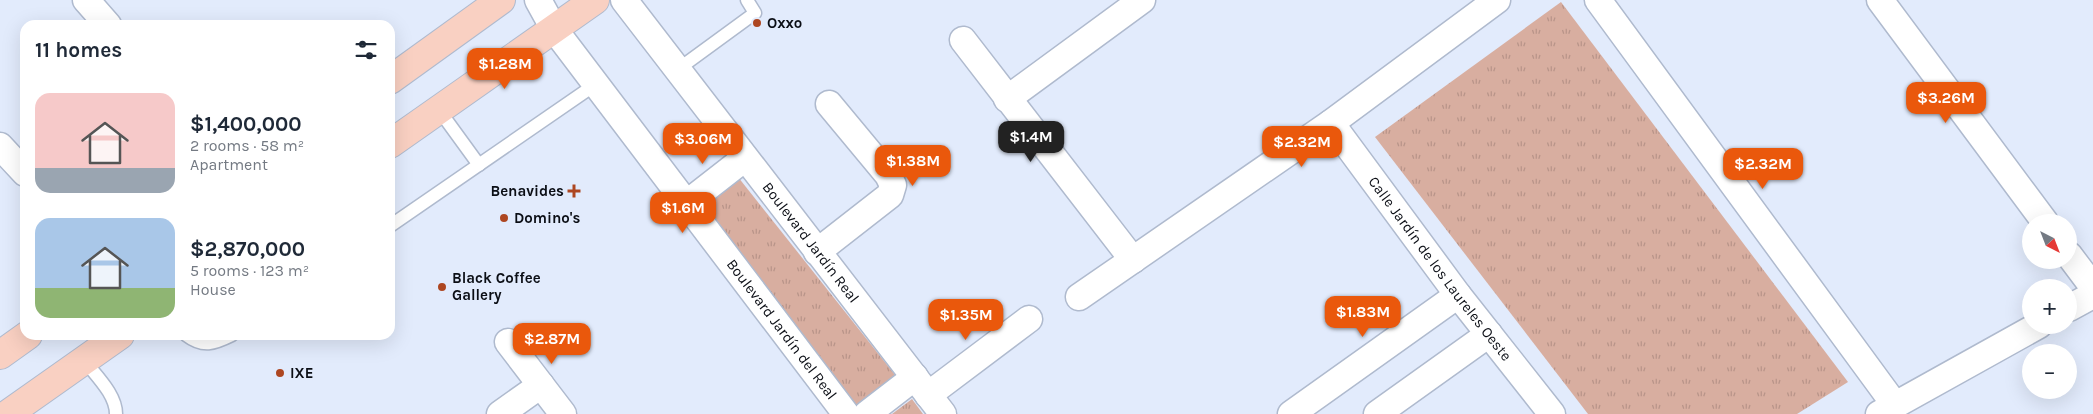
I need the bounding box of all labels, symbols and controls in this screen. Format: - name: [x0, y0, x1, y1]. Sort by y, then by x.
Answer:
- place label: Oxxo: [767, 14, 802, 32]
- marker: Oxxo: [751, 17, 763, 29]
- icon: filters: [352, 36, 380, 64]
- text: 11 homes: [35, 38, 122, 62]
- pin: $1.28M: [464, 48, 546, 90]
- text: $1.28M: [478, 54, 532, 73]
- pin: $3.26M: [1905, 82, 1987, 124]
- text: $3.26M: [1917, 88, 1975, 107]
- text: $1,400,000: [190, 112, 302, 136]
- icon: home: [75, 113, 135, 173]
- pin: $1.4M: [996, 120, 1066, 163]
- pin: $3.06M: [662, 122, 744, 165]
- pin: $2.32M: [1261, 126, 1343, 168]
- text: $1.4M: [1009, 127, 1053, 146]
- text: $3.06M: [674, 129, 732, 148]
- text: $2.32M: [1273, 132, 1331, 151]
- text: 2 rooms · 58 m²: [190, 136, 304, 155]
- pin: $1.38M: [872, 144, 954, 187]
- pin: $2.32M: [1722, 148, 1804, 190]
- text: $1.38M: [886, 151, 940, 170]
- text: $2.32M: [1734, 154, 1792, 173]
- text: Apartment: [190, 155, 268, 174]
- street label: Calle Jardín de los Laureles Oeste: [1365, 173, 1516, 364]
- street label: Boulevard Jardín Real: [759, 179, 863, 306]
- place label: Benavides: [490, 182, 564, 200]
- marker: Benavides: [568, 185, 580, 197]
- pin: $1.6M: [648, 192, 718, 234]
- text: $1.6M: [661, 198, 705, 217]
- place label: Domino's: [514, 209, 580, 227]
- marker: Domino's: [498, 212, 510, 224]
- north arrow: [2022, 214, 2078, 269]
- map controls: [2022, 214, 2077, 399]
- text: $2,870,000: [190, 237, 305, 261]
- icon: home: [75, 238, 135, 298]
- street label: Boulevard Jardín del Real: [723, 255, 841, 403]
- text: 5 rooms · 123 m²: [190, 261, 309, 280]
- place label: Black Coffee Gallery: [452, 269, 541, 304]
- button: +: [2022, 279, 2077, 334]
- text: House: [190, 280, 236, 299]
- marker: Black Coffee Gallery: [436, 281, 448, 293]
- pin: $1.83M: [1322, 296, 1404, 338]
- pin: $1.35M: [925, 298, 1007, 341]
- text: $1.83M: [1336, 302, 1390, 321]
- text: $1.35M: [939, 305, 993, 324]
- pin: $2.87M: [511, 322, 593, 365]
- text: $2.87M: [524, 329, 580, 348]
- button: −: [2022, 344, 2077, 399]
- place label: IXE: [290, 364, 314, 382]
- marker: IXE: [274, 367, 286, 379]

